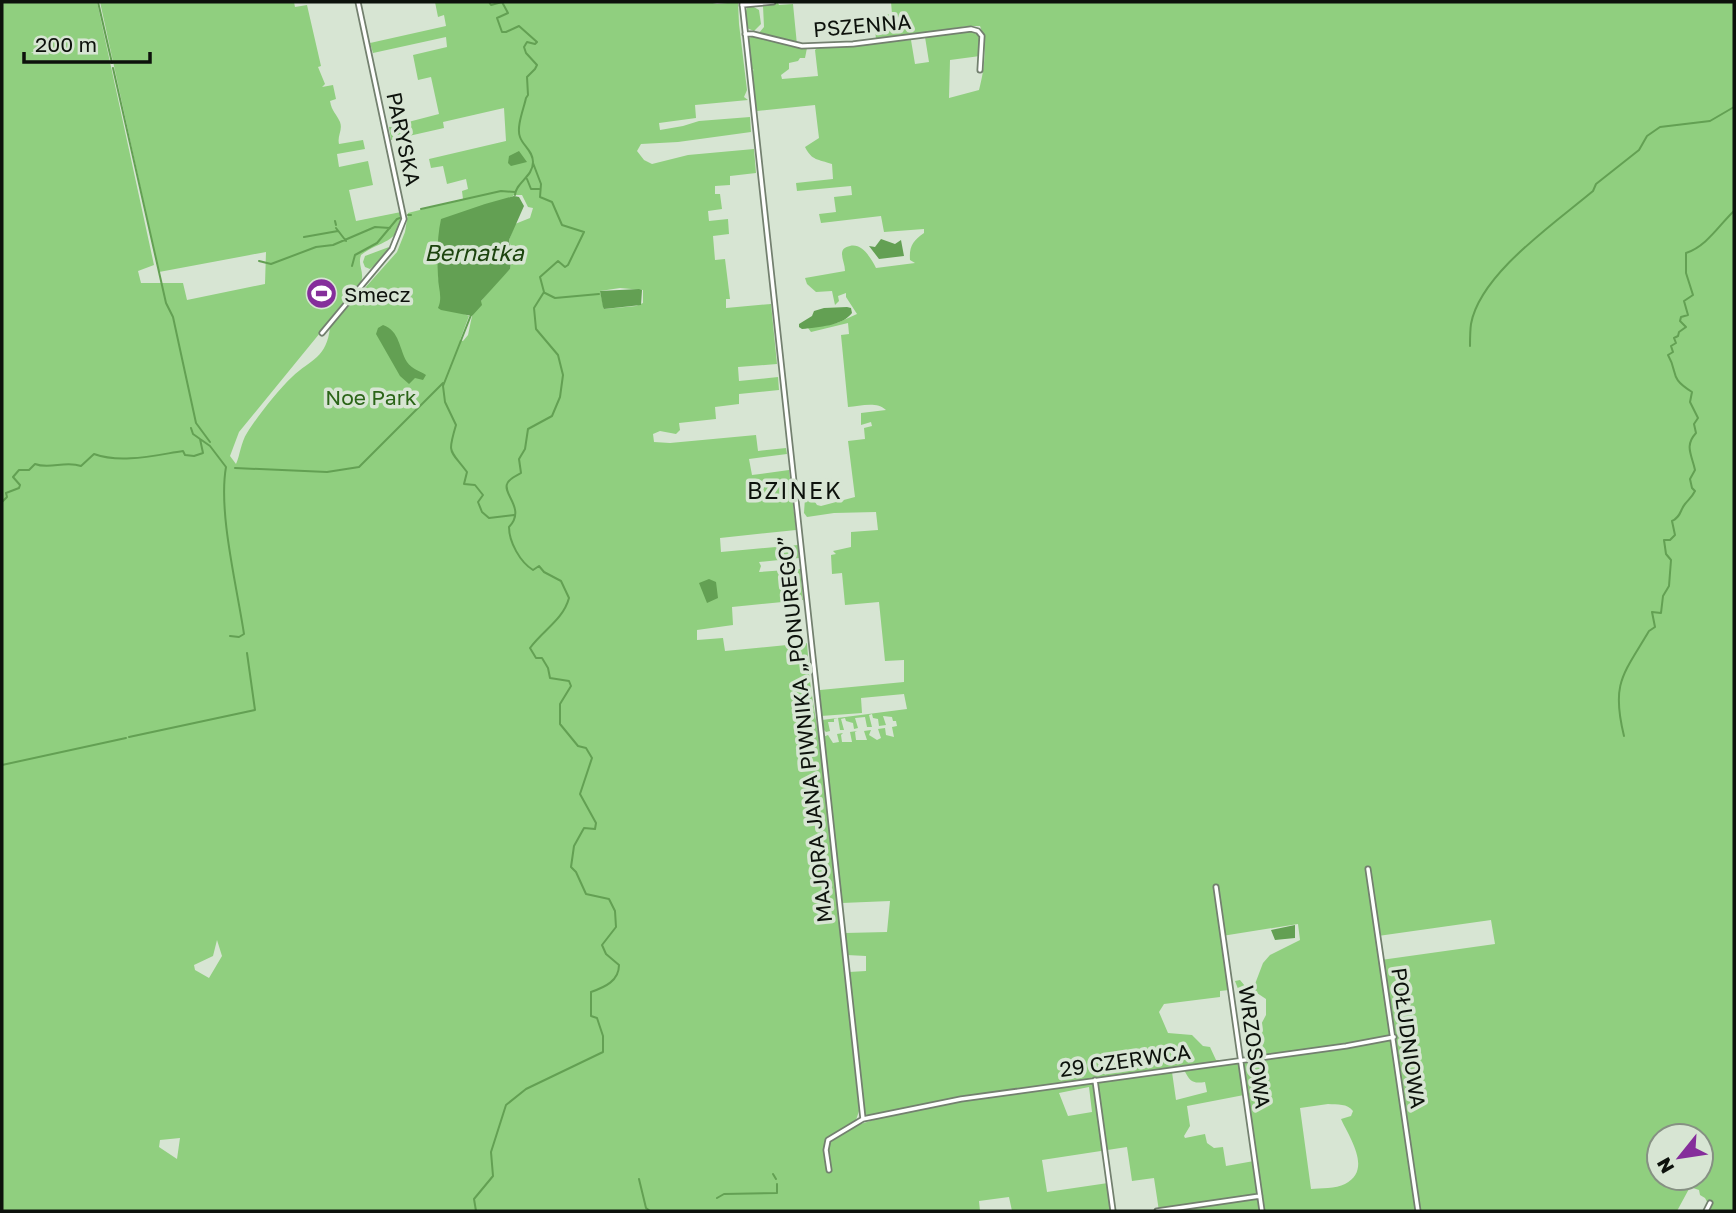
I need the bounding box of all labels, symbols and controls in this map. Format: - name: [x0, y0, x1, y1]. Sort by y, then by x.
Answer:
- street label: PSZENNA: [812, 8, 912, 42]
- scale bar: [24, 21, 150, 65]
- text: 200 m: [35, 31, 97, 57]
- street label: PARYSKA: [381, 90, 427, 188]
- water label: Bernatka: [424, 238, 525, 266]
- sports icon: Smecz: [304, 277, 338, 311]
- place label: Smecz: [344, 281, 410, 307]
- park label: Noe Park: [325, 384, 417, 410]
- district label: BZINEK: [747, 476, 843, 504]
- street label: MAJORA JANA PIWNIKA „PONUREGO”: [771, 534, 837, 924]
- street label: POŁUDNIOWA: [1386, 966, 1432, 1110]
- street label: WRZOSOWA: [1233, 984, 1277, 1110]
- street label: 29 CZERWCA: [1058, 1038, 1192, 1082]
- north arrow: [1645, 1122, 1715, 1192]
- text: N: [1651, 1154, 1678, 1178]

